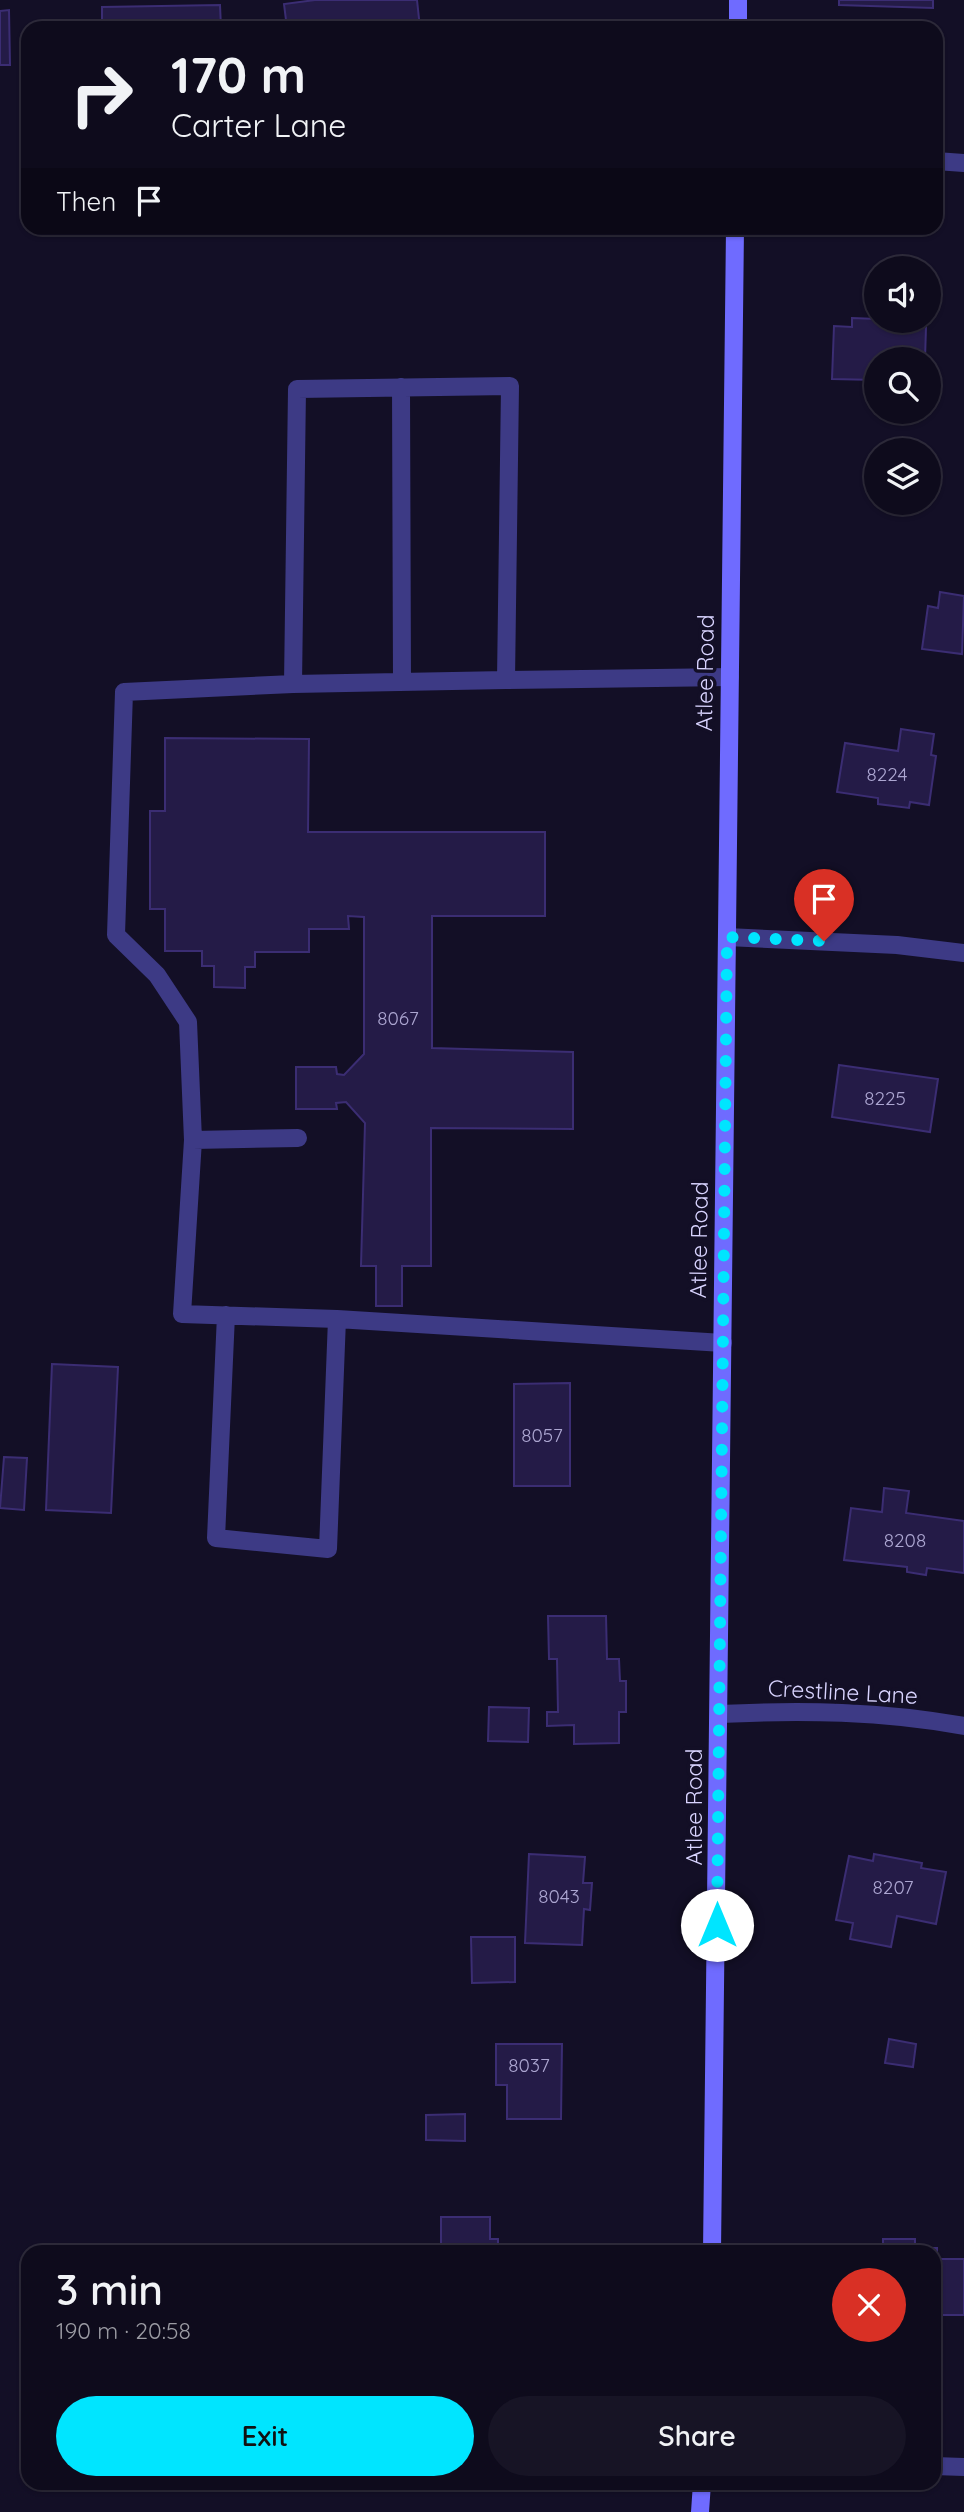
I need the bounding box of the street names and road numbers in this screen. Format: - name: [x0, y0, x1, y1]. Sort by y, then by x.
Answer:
- street label: Atlee Road: [689, 614, 720, 732]
- street label: Atlee Road: [683, 1181, 714, 1299]
- street label: Crestline Lane: [767, 1673, 919, 1710]
- street label: Atlee Road: [679, 1749, 708, 1865]

